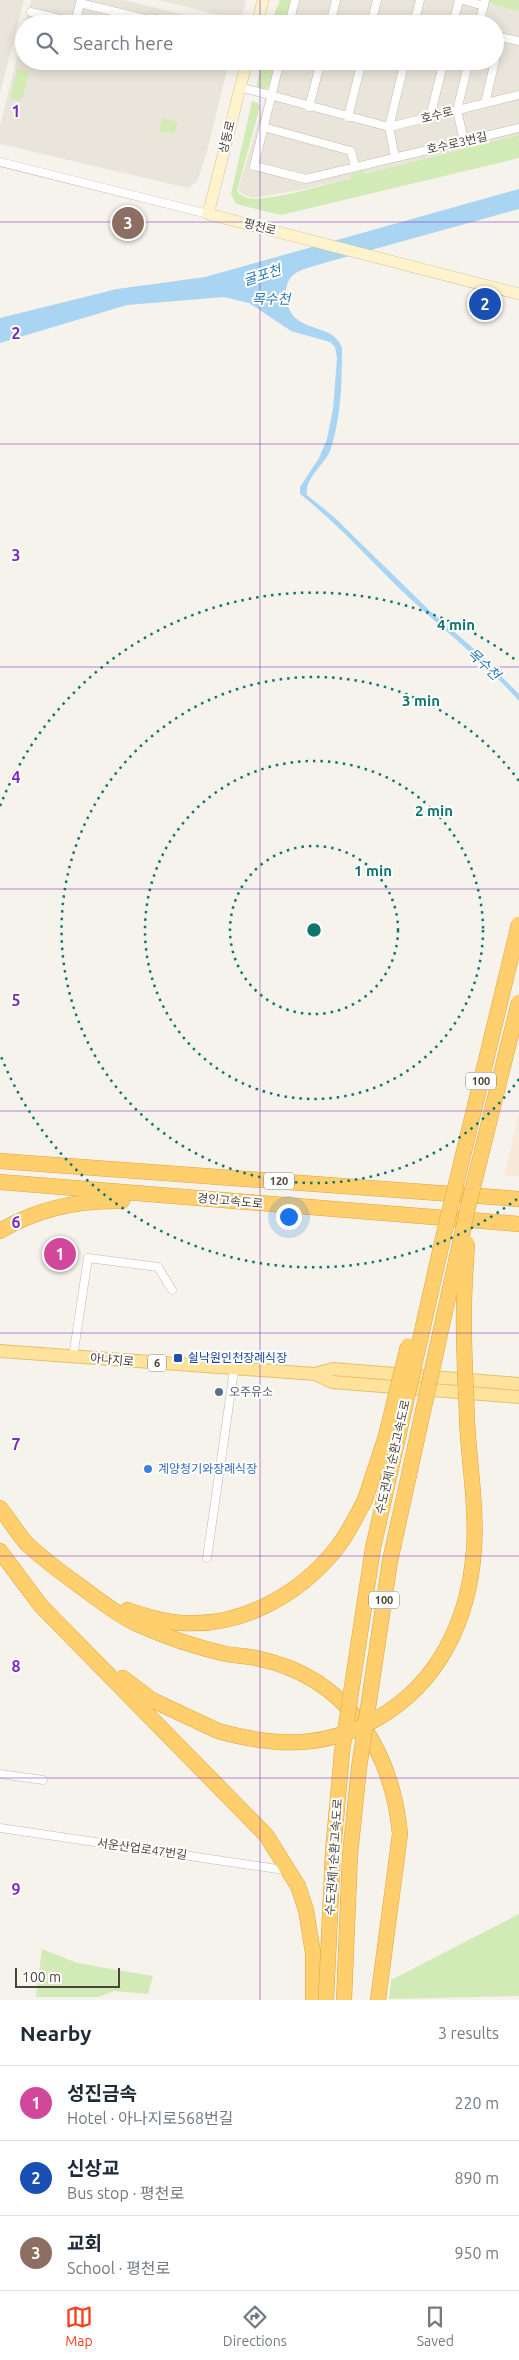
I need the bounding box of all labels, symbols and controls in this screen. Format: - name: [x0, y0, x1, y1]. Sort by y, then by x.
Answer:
- search box: [15, 15, 504, 70]
- icon: search: [33, 29, 61, 57]
- text: Search here: [73, 32, 173, 54]
- text: 1: [11, 102, 21, 120]
- street label: 호수로: [419, 104, 455, 125]
- street label: 상동로: [216, 119, 237, 155]
- street label: 호수로3번길: [425, 129, 489, 156]
- pin: 3: [112, 204, 144, 242]
- street label: 평천로: [242, 216, 278, 237]
- water label: 굴포천: [241, 261, 284, 289]
- pin: 2: [469, 285, 501, 323]
- water label: 목수천: [252, 291, 291, 307]
- text: 2: [11, 324, 21, 342]
- text: 3: [11, 546, 21, 564]
- text: 4 min: [437, 616, 475, 633]
- water label: 목수천: [464, 645, 504, 684]
- text: 3 min: [402, 692, 440, 709]
- text: 4: [11, 768, 21, 786]
- text: 2 min: [415, 802, 453, 819]
- text: 1 min: [354, 862, 392, 879]
- centre of rings: [305, 921, 323, 939]
- text: 5: [11, 991, 21, 1009]
- road number: 100: [466, 1072, 496, 1090]
- road number: 120: [264, 1172, 294, 1190]
- street label: 경인고속도로: [196, 1191, 264, 1210]
- your location: [276, 1204, 302, 1230]
- text: 6: [11, 1213, 21, 1231]
- pin: 1: [44, 1235, 76, 1273]
- street label: 아나지로: [89, 1351, 135, 1368]
- place label: 쉴낙원인천장례식장: [188, 1351, 287, 1364]
- marker: 쉴낙원인천장례식장: [172, 1352, 184, 1364]
- road number: 6: [148, 1355, 166, 1372]
- place label: 오주유소: [229, 1385, 273, 1398]
- marker: 오주유소: [213, 1386, 225, 1398]
- street label: 수도권제1순환고속도로: [373, 1398, 412, 1515]
- text: 7: [11, 1435, 21, 1453]
- place label: 계양청기와장례식장: [158, 1462, 257, 1475]
- marker: 계양청기와장례식장: [142, 1463, 154, 1475]
- road number: 100: [369, 1592, 399, 1608]
- text: 8: [11, 1657, 21, 1675]
- street label: 수도권제1순환고속도로: [323, 1798, 344, 1916]
- street label: 서운산업로47번길: [96, 1836, 188, 1861]
- text: 9: [11, 1880, 21, 1898]
- scale bar: [15, 1965, 120, 1988]
- text: 100 m: [22, 1969, 61, 1985]
- text: Nearby: [20, 2021, 91, 2045]
- text: 3 results: [438, 2024, 499, 2042]
- text: 성진금속: [67, 2082, 137, 2104]
- text: 1: [31, 2094, 41, 2112]
- text: 220 m: [454, 2094, 499, 2112]
- text: Hotel · 아나지로568번길: [67, 2109, 233, 2127]
- text: 신상교: [67, 2157, 119, 2179]
- text: 2: [31, 2169, 41, 2187]
- text: 890 m: [454, 2169, 499, 2187]
- text: Bus stop · 평천로: [67, 2184, 184, 2202]
- text: 교회: [67, 2232, 102, 2254]
- text: 3: [31, 2244, 41, 2262]
- text: 950 m: [454, 2244, 499, 2262]
- text: School · 평천로: [67, 2259, 170, 2277]
- tab: Map: [65, 2303, 93, 2349]
- tab: Directions: [223, 2303, 287, 2349]
- tab: Saved: [417, 2303, 454, 2349]

